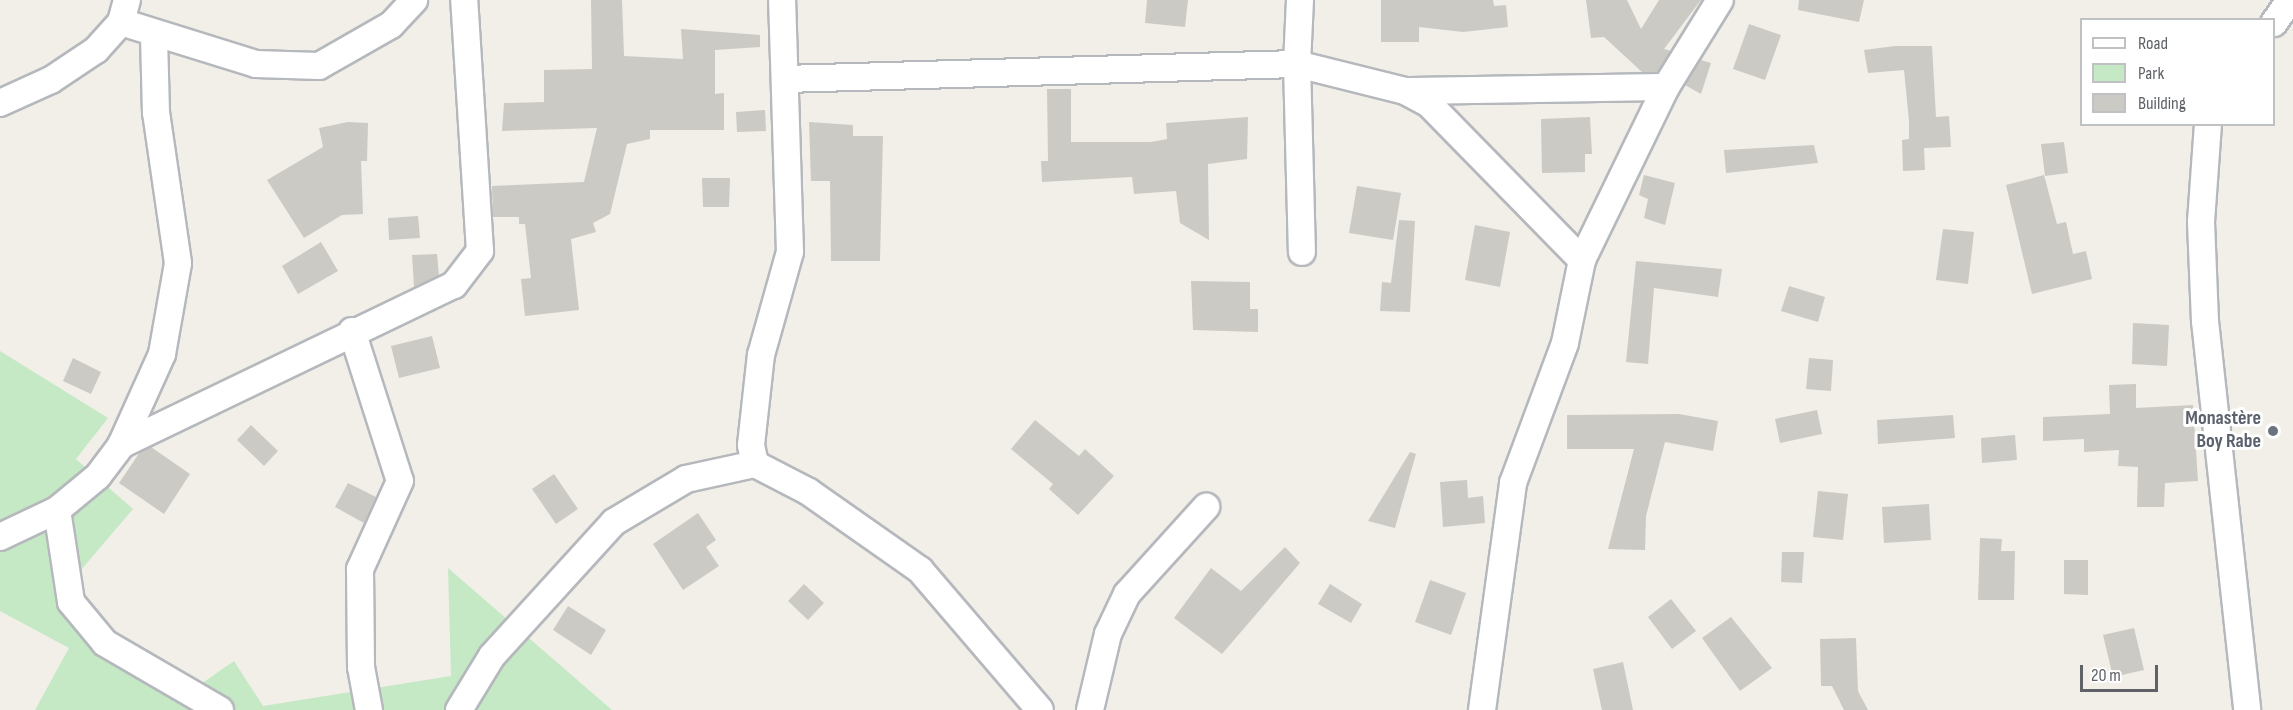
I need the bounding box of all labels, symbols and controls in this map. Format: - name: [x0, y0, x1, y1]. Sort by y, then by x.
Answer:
- legend: [2080, 18, 2275, 126]
- text: Road: [2138, 33, 2168, 54]
- text: Park: [2138, 63, 2164, 84]
- text: Building: [2138, 93, 2186, 114]
- place label: Monastère Boy Rabe: [2185, 407, 2261, 454]
- marker: Monastère Boy Rabe: [2266, 424, 2280, 438]
- scale bar: [2083, 653, 2161, 691]
- text: 20 m: [2091, 665, 2121, 686]

